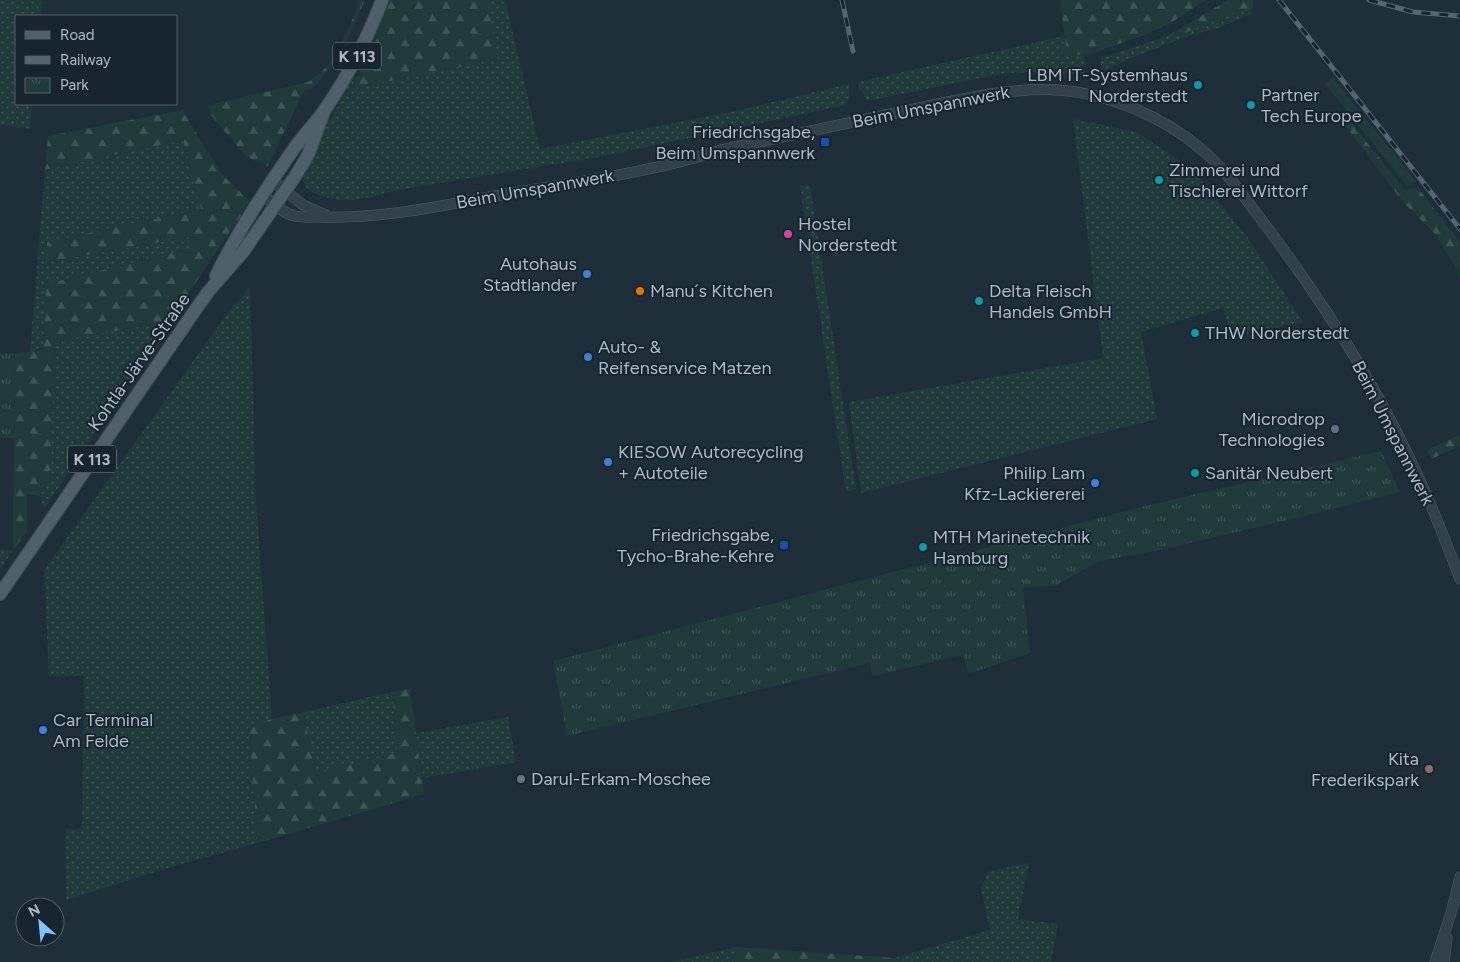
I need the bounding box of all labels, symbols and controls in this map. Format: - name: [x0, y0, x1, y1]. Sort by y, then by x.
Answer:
- legend: [15, 15, 178, 105]
- text: Road: [60, 26, 95, 44]
- road number: K 113: [333, 42, 381, 70]
- text: Railway: [60, 51, 111, 69]
- place label: LBM IT-Systemhaus Norderstedt: [1027, 64, 1188, 107]
- text: Park: [60, 76, 89, 94]
- marker: LBM IT-Systemhaus Norderstedt: [1192, 79, 1204, 91]
- street label: Beim Umspannwerk: [851, 81, 1012, 133]
- place label: Partner Tech Europe: [1261, 84, 1362, 127]
- marker: Partner Tech Europe: [1245, 99, 1257, 111]
- place label: Friedrichsgabe, Beim Umspannwerk: [655, 121, 815, 164]
- marker: Friedrichsgabe, Beim Umspannwerk: [819, 136, 831, 148]
- place label: Zimmerei und Tischlerei Wittorf: [1169, 159, 1308, 202]
- street label: Beim Umspannwerk: [455, 164, 616, 214]
- marker: Zimmerei und Tischlerei Wittorf: [1153, 174, 1165, 186]
- place label: Hostel Norderstedt: [798, 213, 897, 256]
- marker: Hostel Norderstedt: [782, 228, 794, 240]
- place label: Autohaus Stadtlander: [483, 253, 577, 296]
- marker: Autohaus Stadtlander: [581, 268, 593, 280]
- place label: Manu´s Kitchen: [650, 280, 773, 302]
- place label: Delta Fleisch Handels GmbH: [989, 280, 1112, 323]
- marker: Manu´s Kitchen: [634, 285, 646, 297]
- street label: Kohtla-Järve-Straße: [83, 289, 195, 435]
- marker: Delta Fleisch Handels GmbH: [973, 295, 985, 307]
- place label: THW Norderstedt: [1205, 322, 1350, 344]
- marker: THW Norderstedt: [1189, 327, 1201, 339]
- place label: Auto- & Reifenservice Matzen: [598, 336, 772, 379]
- marker: Auto- & Reifenservice Matzen: [582, 351, 594, 363]
- street label: Beim Umspannwerk: [1347, 357, 1439, 509]
- place label: Microdrop Technologies: [1219, 408, 1325, 451]
- marker: Microdrop Technologies: [1329, 423, 1341, 435]
- place label: KIESOW Autorecycling + Autoteile: [618, 441, 804, 484]
- road number: K 113: [68, 446, 116, 472]
- marker: KIESOW Autorecycling + Autoteile: [602, 456, 614, 468]
- place label: Philip Lam Kfz-Lackiererei: [964, 462, 1085, 505]
- place label: Sanitär Neubert: [1205, 462, 1333, 484]
- marker: Sanitär Neubert: [1189, 467, 1201, 479]
- marker: Philip Lam Kfz-Lackiererei: [1089, 477, 1101, 489]
- place label: Friedrichsgabe, Tycho-Brahe-Kehre: [617, 524, 774, 567]
- place label: MTH Marinetechnik Hamburg: [933, 526, 1090, 569]
- marker: Friedrichsgabe, Tycho-Brahe-Kehre: [778, 539, 790, 551]
- marker: MTH Marinetechnik Hamburg: [917, 541, 929, 553]
- place label: Car Terminal Am Felde: [53, 709, 153, 752]
- marker: Car Terminal Am Felde: [37, 724, 49, 736]
- place label: Kita Frederikspark: [1311, 748, 1419, 791]
- marker: Kita Frederikspark: [1423, 763, 1435, 775]
- place label: Darul-Erkam-Moschee: [531, 768, 711, 790]
- marker: Darul-Erkam-Moschee: [515, 773, 527, 785]
- north arrow: [15, 897, 65, 947]
- text: N: [26, 901, 43, 921]

